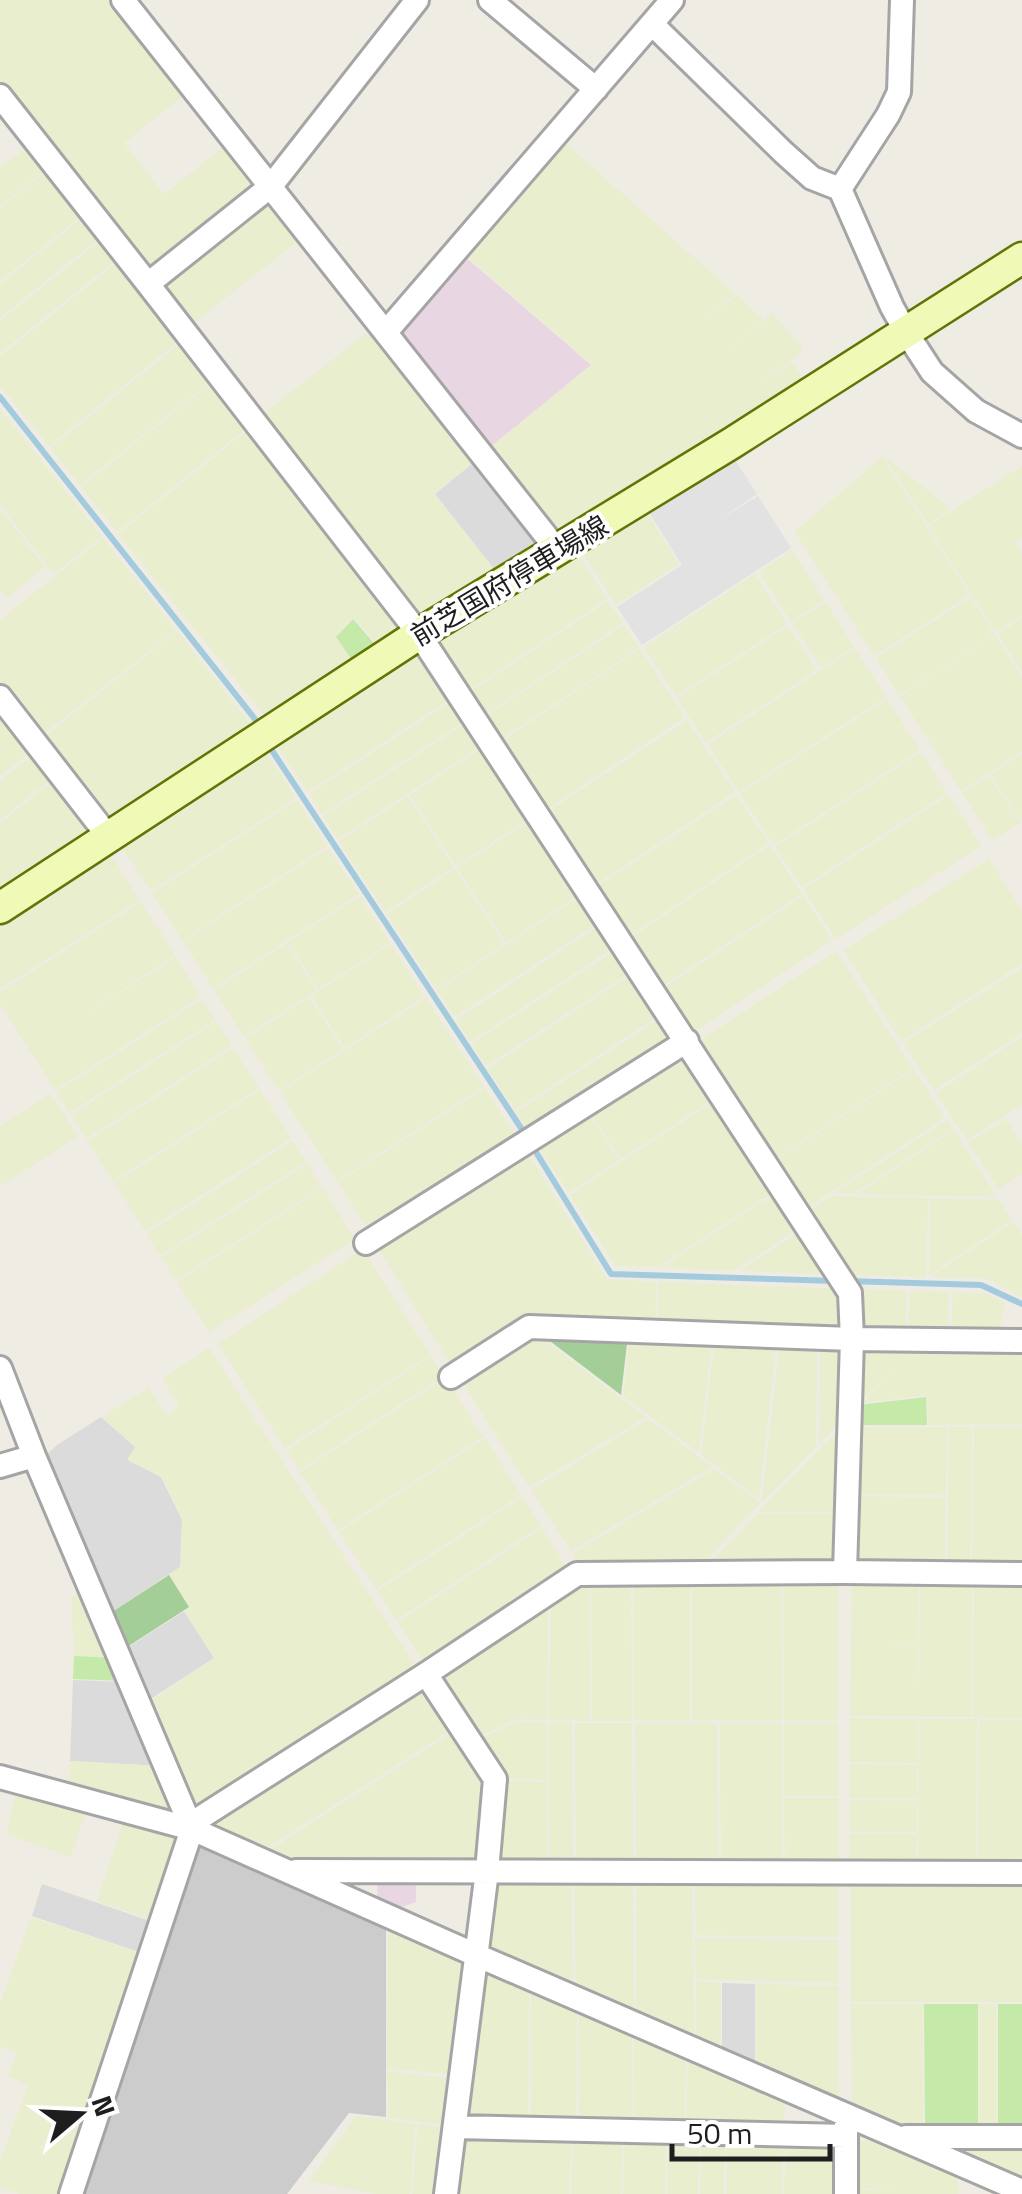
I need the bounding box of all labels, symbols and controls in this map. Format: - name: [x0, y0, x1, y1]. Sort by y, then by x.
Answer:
- street label: 前芝国府停車場線: [402, 504, 616, 656]
- north arrow: [30, 2064, 130, 2164]
- text: N: [81, 2090, 128, 2122]
- scale bar: [672, 2099, 830, 2161]
- text: 50 m: [687, 2110, 752, 2156]

